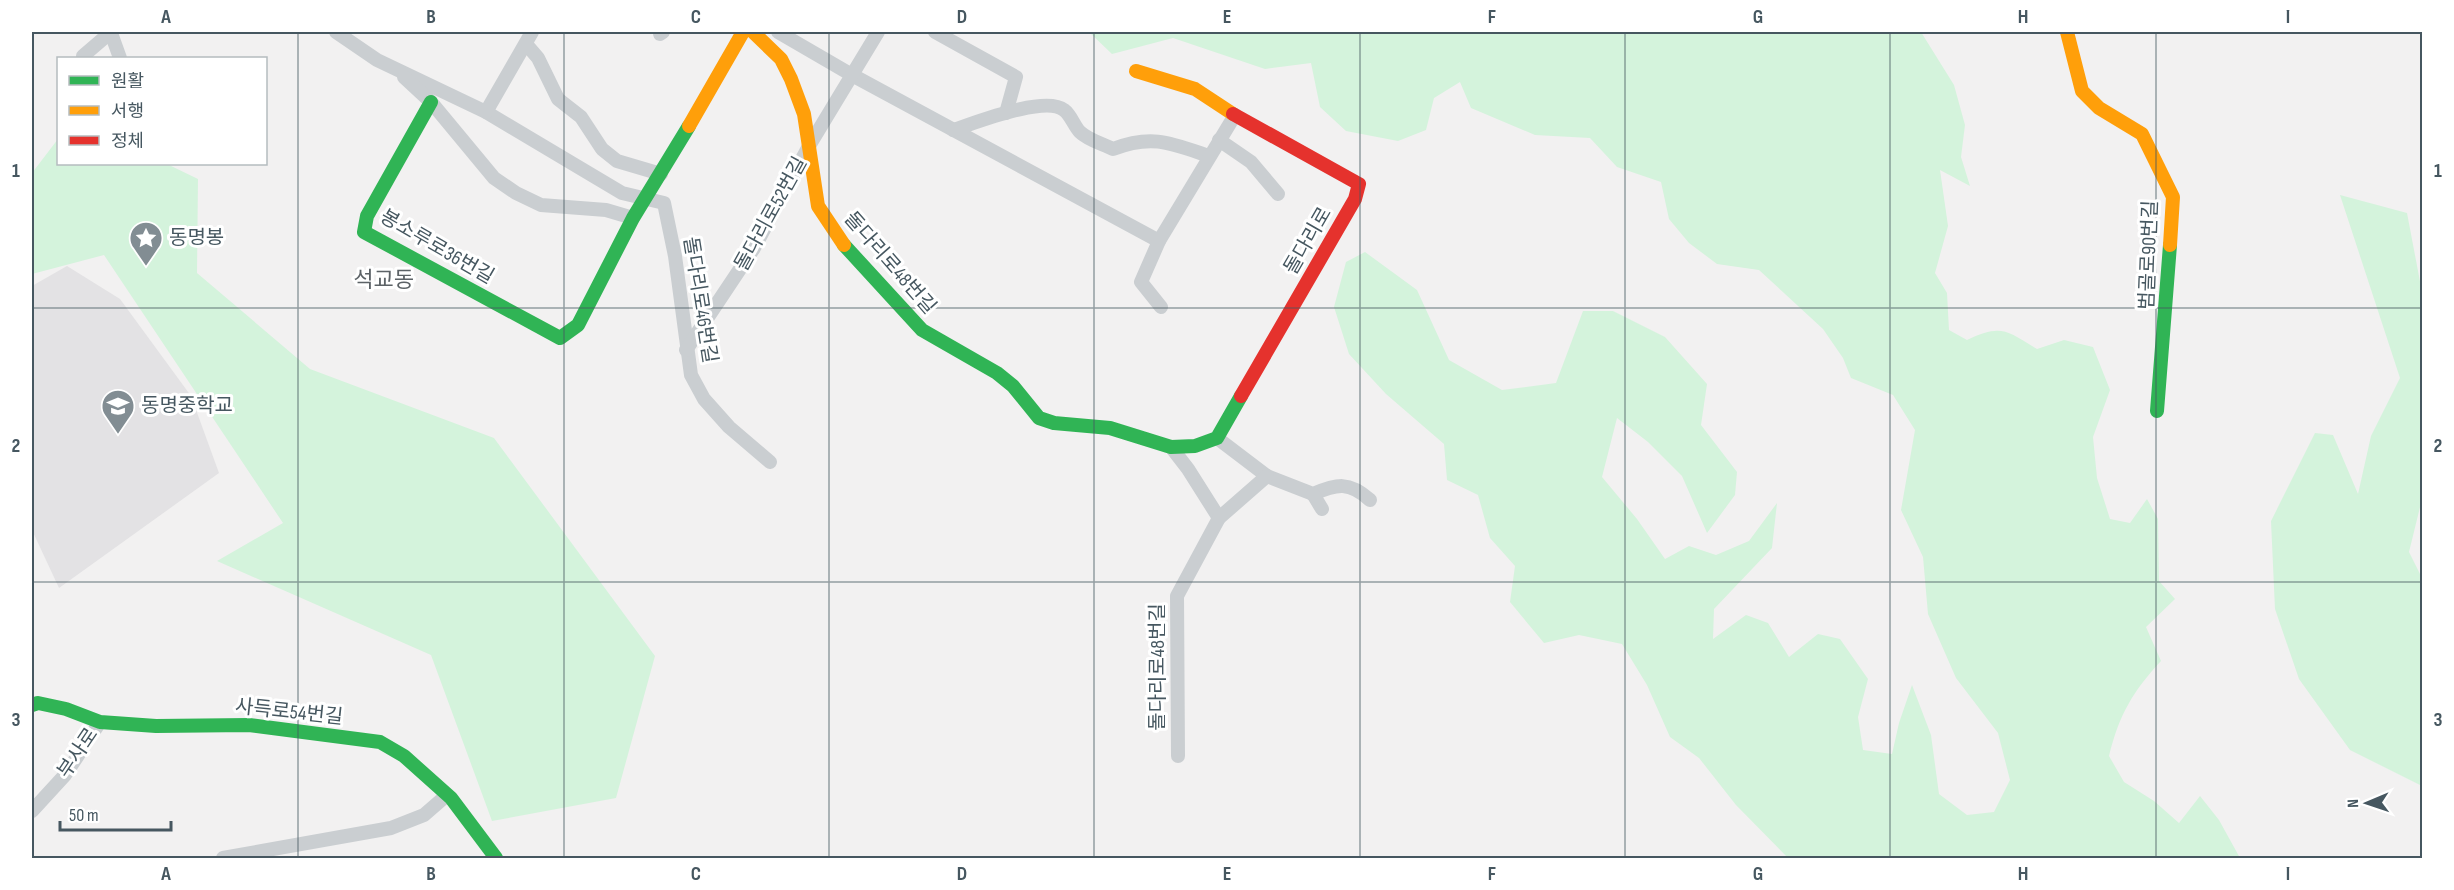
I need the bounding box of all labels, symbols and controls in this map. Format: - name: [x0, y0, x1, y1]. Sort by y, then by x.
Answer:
- text: A: [160, 5, 171, 29]
- text: B: [426, 5, 436, 29]
- text: C: [691, 5, 701, 29]
- text: D: [957, 5, 967, 29]
- text: E: [1223, 5, 1231, 29]
- text: F: [1488, 5, 1496, 29]
- text: G: [1753, 5, 1763, 29]
- text: H: [2018, 5, 2028, 29]
- text: I: [2286, 5, 2290, 29]
- legend: [57, 57, 267, 165]
- text: 원활: [111, 71, 144, 92]
- text: 서행: [111, 101, 144, 122]
- text: 정체: [111, 131, 144, 152]
- street label: 돌다리로52번길: [730, 153, 812, 275]
- text: 1: [12, 159, 20, 183]
- text: 1: [2434, 159, 2442, 183]
- street label: 범골로90번길: [2135, 200, 2163, 310]
- street label: 돌다리로: [1279, 203, 1337, 279]
- street label: 봉소루로36번길: [376, 205, 498, 289]
- street label: 돌다리로48번길: [839, 207, 941, 319]
- place icon: 동명봉: [128, 220, 164, 267]
- place label: 동명봉: [169, 226, 224, 250]
- street label: 돌다리로46번길: [678, 235, 722, 365]
- district label: 석교동: [354, 267, 414, 294]
- school or university icon: 동명중학교: [100, 388, 136, 435]
- place label: 동명중학교: [141, 394, 233, 418]
- text: 2: [12, 434, 20, 458]
- text: 2: [2434, 434, 2442, 458]
- street label: 돌다리로48번길: [1146, 603, 1170, 731]
- street label: 사득로54번길: [234, 694, 344, 730]
- text: 3: [12, 708, 21, 732]
- text: 3: [2434, 708, 2443, 732]
- street label: 부사로: [53, 723, 103, 783]
- north arrow: [2337, 773, 2397, 833]
- scale bar: [60, 794, 171, 832]
- text: N: [2344, 799, 2363, 808]
- text: 50 m: [69, 805, 99, 826]
- text: A: [160, 862, 171, 886]
- text: B: [426, 862, 436, 886]
- text: C: [691, 862, 701, 886]
- text: D: [957, 862, 967, 886]
- text: E: [1223, 862, 1231, 886]
- text: F: [1488, 862, 1496, 886]
- text: G: [1753, 862, 1763, 886]
- text: H: [2018, 862, 2028, 886]
- text: I: [2286, 862, 2290, 886]

